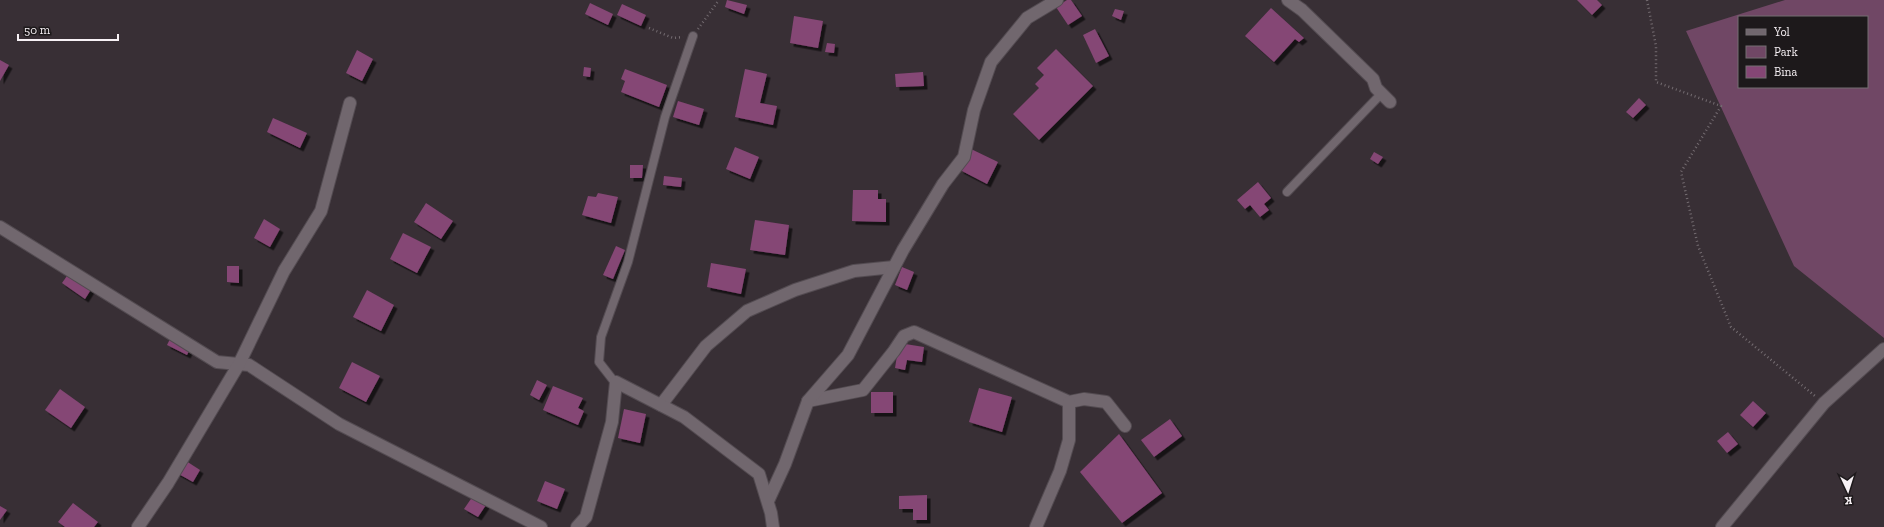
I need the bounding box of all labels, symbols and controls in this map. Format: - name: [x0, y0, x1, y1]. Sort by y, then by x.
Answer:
- scale bar: [18, 16, 118, 42]
- legend: [1738, 16, 1868, 88]
- text: 50 m: [24, 23, 51, 37]
- text: Yol: [1773, 25, 1790, 39]
- text: Park: [1774, 45, 1799, 59]
- text: Bina: [1774, 65, 1797, 79]
- north arrow: [1828, 471, 1868, 511]
- text: K: [1844, 494, 1853, 507]

